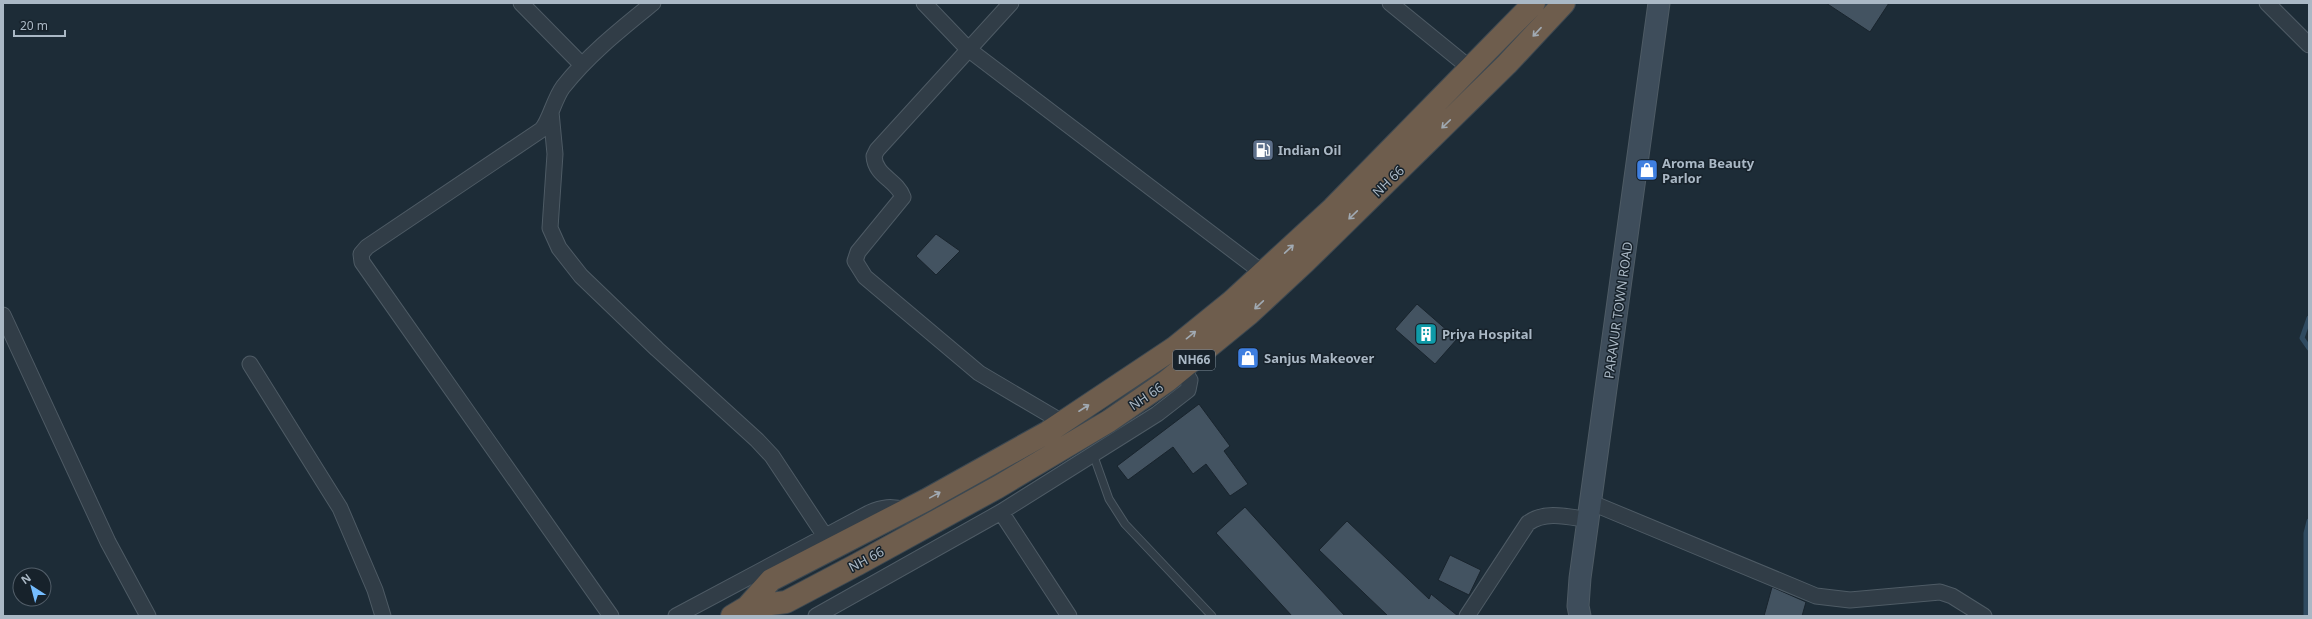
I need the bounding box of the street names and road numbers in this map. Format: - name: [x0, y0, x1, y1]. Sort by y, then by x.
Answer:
- street label: NH 66: [1368, 161, 1408, 201]
- street label: PARAVUR TOWN ROAD: [1599, 240, 1637, 380]
- road number: NH66: [1173, 350, 1215, 370]
- street label: NH 66: [1125, 378, 1167, 414]
- street label: NH 66: [845, 542, 887, 576]

